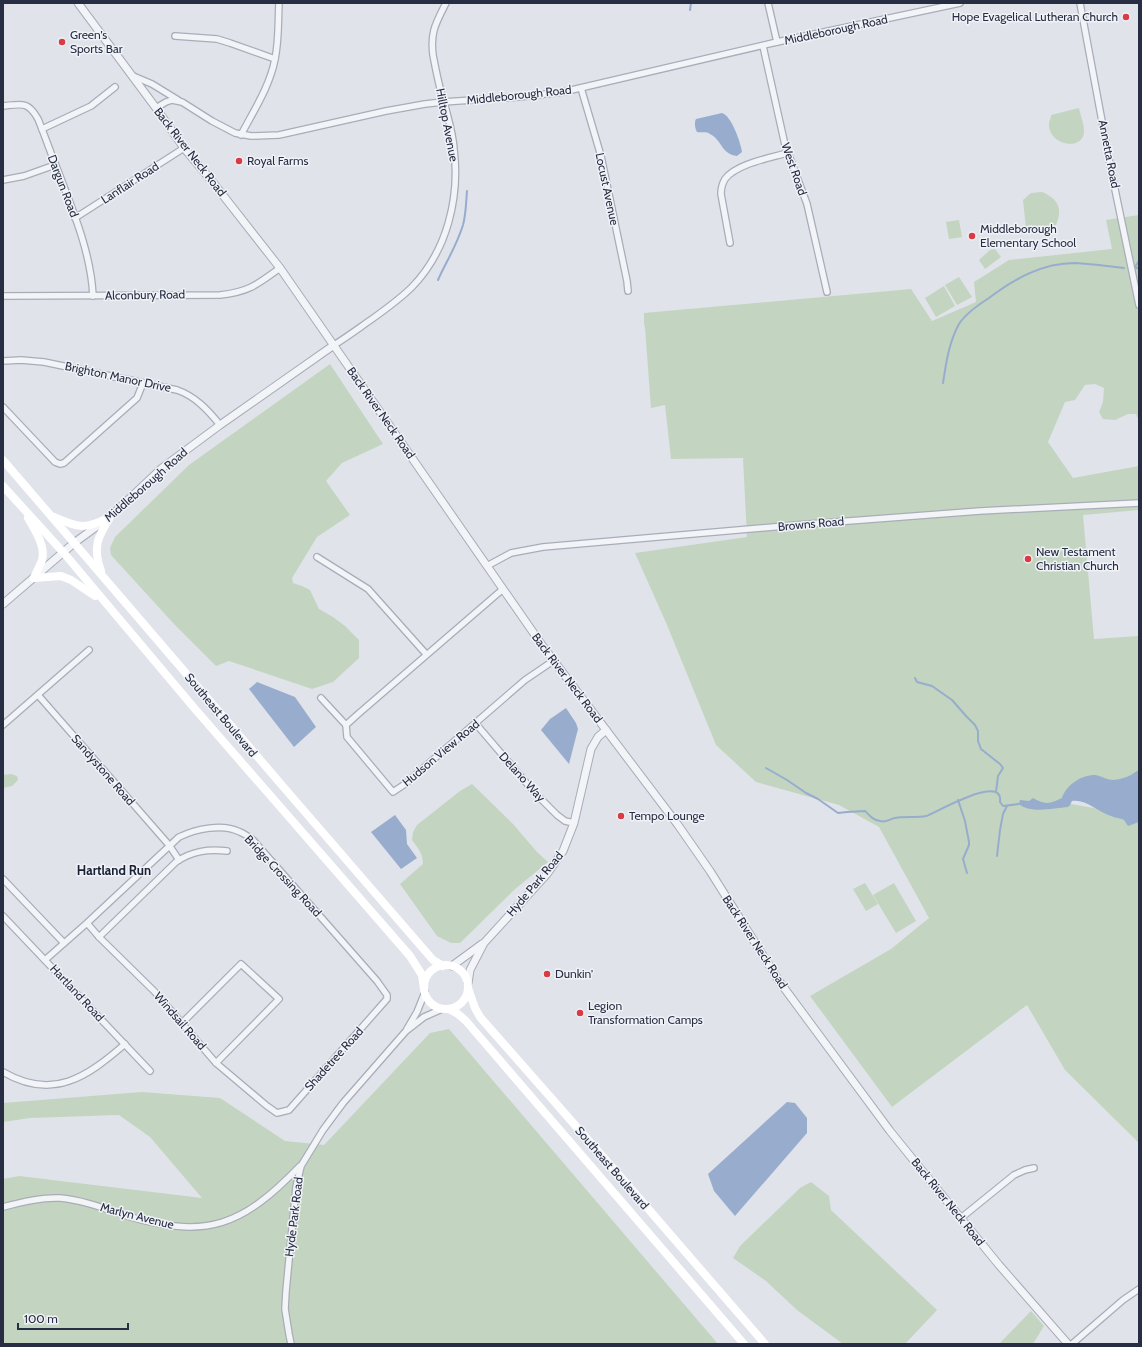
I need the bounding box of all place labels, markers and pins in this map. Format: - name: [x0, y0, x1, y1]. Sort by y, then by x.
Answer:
- place label: Hope Evagelical Lutheran Church: [952, 9, 1118, 24]
- marker: Hope Evagelical Lutheran Church: [1121, 12, 1131, 22]
- place label: Green's Sports Bar: [70, 27, 123, 56]
- marker: Green's Sports Bar: [57, 37, 67, 47]
- place label: Royal Farms: [247, 153, 308, 168]
- marker: Royal Farms: [234, 156, 244, 166]
- place label: Middleborough Elementary School: [980, 221, 1076, 250]
- marker: Middleborough Elementary School: [967, 231, 977, 241]
- place label: New Testament Christian Church: [1036, 544, 1119, 573]
- marker: New Testament Christian Church: [1023, 554, 1033, 564]
- place label: Tempo Lounge: [629, 808, 705, 823]
- marker: Tempo Lounge: [616, 811, 626, 821]
- place label: Dunkin': [555, 966, 593, 981]
- marker: Dunkin': [542, 969, 552, 979]
- place label: Legion Transformation Camps: [588, 998, 703, 1027]
- marker: Legion Transformation Camps: [575, 1008, 585, 1018]

